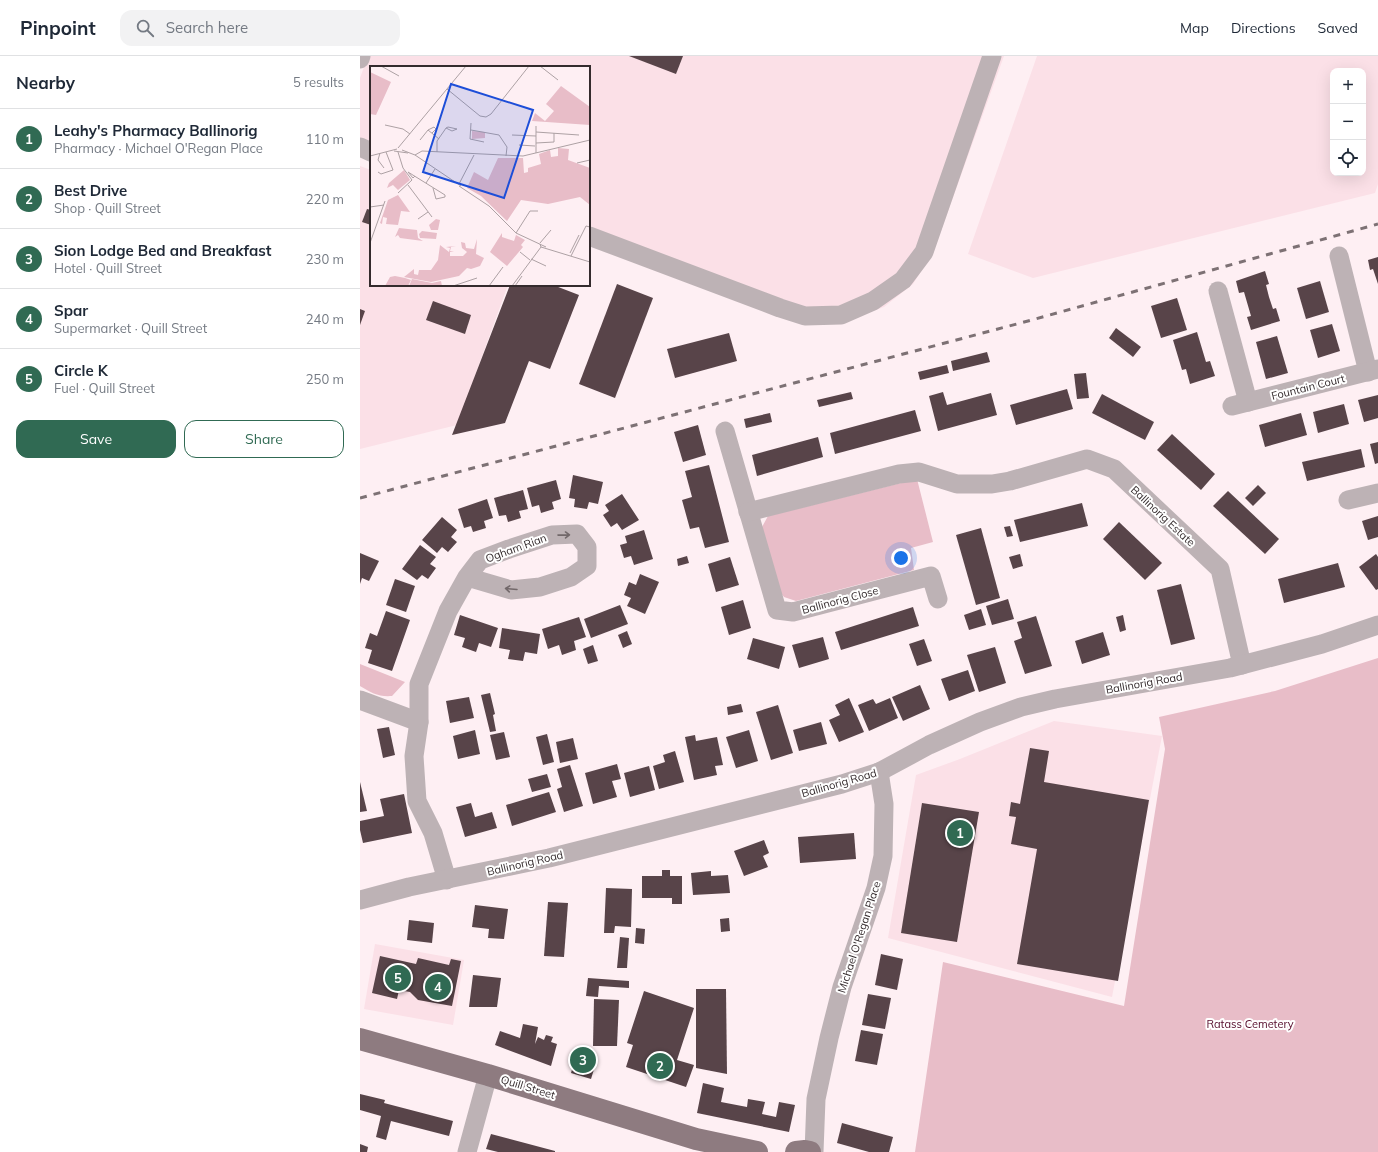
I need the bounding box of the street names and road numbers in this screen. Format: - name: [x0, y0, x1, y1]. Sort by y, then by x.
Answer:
- street label: Fountain Court: [1270, 371, 1346, 403]
- street label: Ballinorig Estate: [1128, 483, 1198, 549]
- street label: Ogham Rian: [484, 530, 548, 566]
- street label: Ballinorig Close: [800, 583, 880, 617]
- street label: Ballinorig Road: [1105, 669, 1183, 697]
- street label: Ballinorig Road: [800, 766, 878, 800]
- street label: Ballinorig Road: [486, 847, 564, 879]
- street label: Michael O'Regan Place: [834, 879, 884, 995]
- street label: Quill Street: [499, 1072, 557, 1102]

